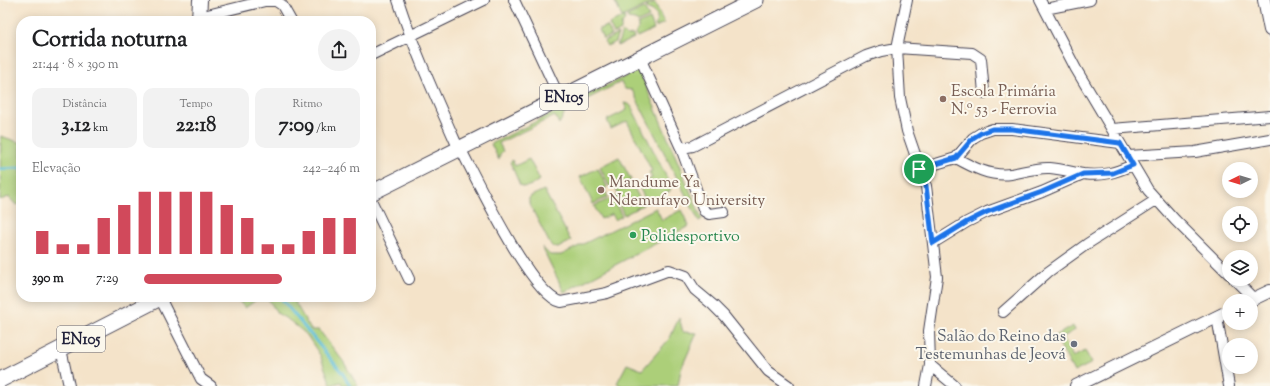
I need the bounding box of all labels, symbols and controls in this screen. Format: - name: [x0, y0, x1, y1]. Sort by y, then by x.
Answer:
- text: Corrida noturna: [32, 25, 187, 57]
- button: share: [318, 29, 360, 71]
- text: 21:44 · 8 × 390 m: [32, 56, 119, 74]
- place label: Escola Primária N.º 53 - Ferrovia: [951, 81, 1058, 122]
- road number: EN105: [540, 84, 588, 110]
- marker: Escola Primária N.º 53 - Ferrovia: [938, 94, 948, 104]
- text: Distância: [62, 96, 107, 112]
- text: Tempo: [179, 96, 212, 112]
- text: Ritmo: [292, 96, 322, 112]
- text: 3.12: [61, 112, 91, 141]
- text: 22:18: [176, 112, 216, 141]
- text: 7:09: [279, 112, 314, 141]
- text: km: [91, 120, 108, 136]
- text: /km: [314, 120, 336, 136]
- pin: [902, 152, 936, 186]
- icon: arrive: [908, 158, 930, 180]
- text: Elevação: [32, 160, 81, 178]
- text: 242–246 m: [302, 160, 360, 178]
- north arrow: [1222, 162, 1258, 198]
- map controls: [1222, 162, 1258, 374]
- place label: Mandume Ya Ndemufayo University: [609, 172, 765, 213]
- marker: Mandume Ya Ndemufayo University: [596, 185, 606, 195]
- button: locate: [1222, 206, 1258, 242]
- place label: Polidesportivo: [641, 226, 740, 249]
- marker: Polidesportivo: [628, 230, 638, 240]
- button: layers: [1222, 250, 1258, 286]
- text: 390 m: [32, 270, 64, 288]
- text: 7:29: [96, 270, 118, 288]
- button: +: [1222, 294, 1258, 330]
- road number: EN105: [57, 326, 105, 352]
- place label: Salão do Reino das Testemunhas de Jeová: [915, 326, 1067, 367]
- button: −: [1222, 338, 1258, 374]
- marker: Salão do Reino das Testemunhas de Jeová: [1069, 339, 1079, 349]

